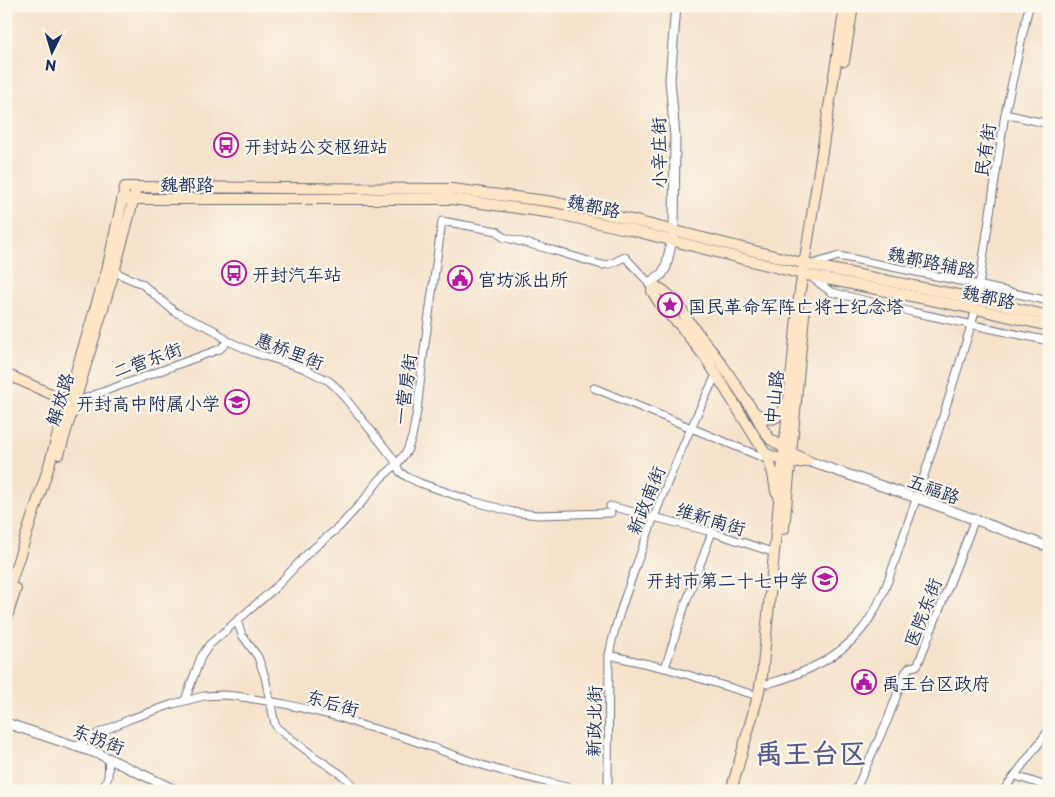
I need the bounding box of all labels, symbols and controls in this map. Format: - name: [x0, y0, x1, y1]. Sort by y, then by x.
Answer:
- north arrow: [28, 28, 78, 78]
- text: N: [44, 55, 57, 76]
- street label: 小辛庄街: [644, 117, 672, 189]
- street label: 民有街: [966, 121, 1002, 179]
- bus stop icon: 开封站公交枢纽站: [213, 132, 239, 158]
- place label: 开封站公交枢纽站: [244, 132, 388, 159]
- street label: 魏都路: [160, 170, 214, 197]
- street label: 魏都路: [565, 186, 623, 224]
- street label: 魏都路辅路: [885, 238, 979, 284]
- bus stop icon: 开封汽车站: [221, 260, 247, 286]
- place label: 开封汽车站: [252, 260, 342, 287]
- public building icon: 官坊派出所: [447, 265, 473, 291]
- place label: 官坊派出所: [478, 265, 568, 292]
- street label: 魏都路: [960, 277, 1018, 315]
- place icon: 国民革命军阵亡将士纪念塔: [657, 292, 683, 318]
- place label: 国民革命军阵亡将士纪念塔: [688, 292, 904, 319]
- street label: 惠桥里街: [252, 324, 328, 376]
- street label: 二营东街: [109, 334, 185, 384]
- street label: 一营房街: [386, 351, 422, 427]
- street label: 解放路: [38, 369, 80, 429]
- street label: 中山路: [757, 369, 789, 425]
- place label: 开封高中附属小学: [76, 389, 220, 416]
- school or university icon: 开封高中附属小学: [224, 389, 250, 415]
- street label: 新政南街: [619, 462, 671, 538]
- street label: 五福路: [904, 466, 964, 510]
- street label: 维新南街: [673, 495, 749, 541]
- place label: 开封市第二十七中学: [646, 566, 808, 593]
- school or university icon: 开封市第二十七中学: [812, 566, 838, 592]
- street label: 医院东街: [896, 574, 948, 650]
- public building icon: 禹王台区政府: [851, 669, 877, 695]
- place label: 禹王台区政府: [882, 669, 990, 696]
- street label: 东后街: [303, 682, 363, 722]
- street label: 新政北街: [579, 685, 607, 757]
- street label: 东拐街: [69, 716, 129, 760]
- district label: 禹王台区: [755, 730, 867, 773]

